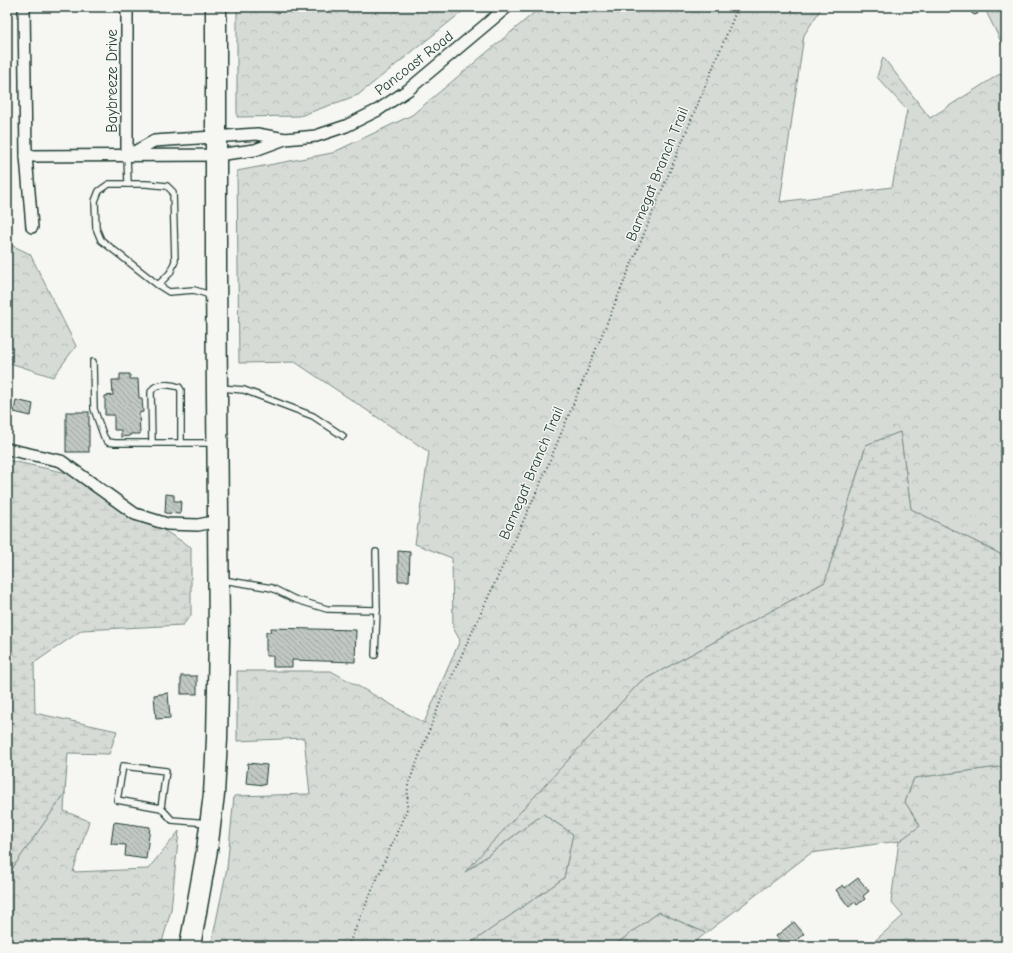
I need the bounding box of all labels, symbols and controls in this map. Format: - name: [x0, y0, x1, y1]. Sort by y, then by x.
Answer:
- street label: Pancoast Road: [371, 27, 457, 99]
- street label: Baybreeze Drive: [103, 29, 121, 133]
- street label: Barnegat Branch Trail: [622, 104, 692, 244]
- street label: Barnegat Branch Trail: [495, 404, 567, 542]

